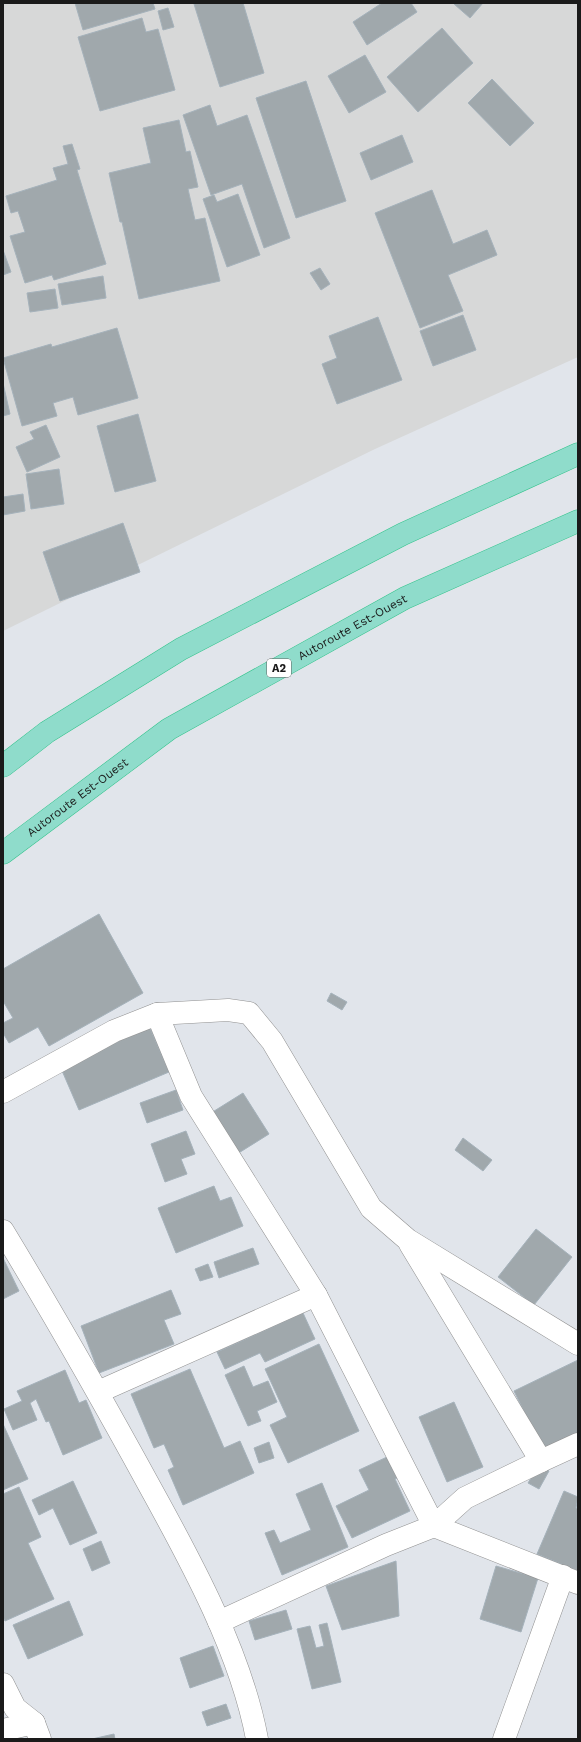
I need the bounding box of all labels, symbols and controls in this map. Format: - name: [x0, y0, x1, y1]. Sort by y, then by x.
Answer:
- street label: Autoroute Est-Ouest: [295, 591, 409, 663]
- road number: A2: [267, 659, 291, 677]
- street label: Autoroute Est-Ouest: [24, 755, 131, 840]

